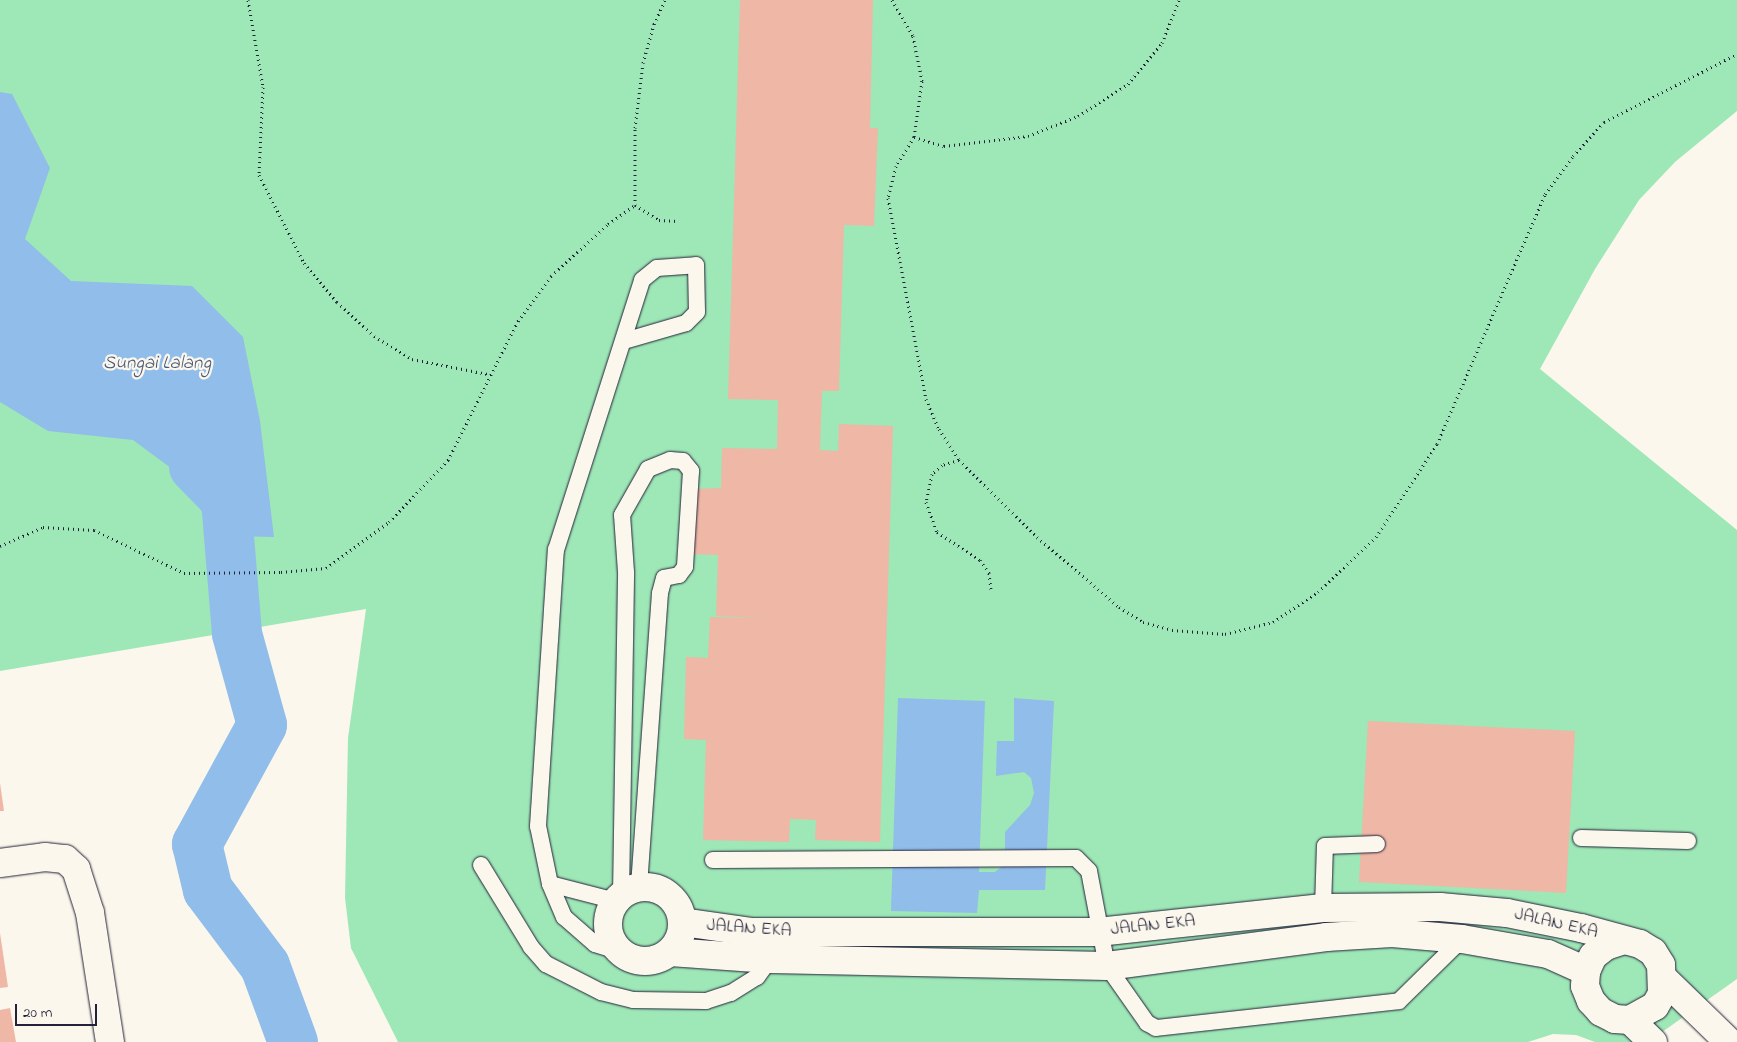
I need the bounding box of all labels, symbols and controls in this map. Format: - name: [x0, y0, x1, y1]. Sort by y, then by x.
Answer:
- water label: Sungai Lalang: [103, 353, 211, 375]
- street label: JALAN EKA: [1512, 904, 1600, 944]
- street label: JALAN EKA: [1110, 911, 1196, 941]
- street label: JALAN EKA: [706, 915, 792, 943]
- scale bar: [18, 994, 100, 1026]
- text: 20 m: [23, 1002, 52, 1024]

